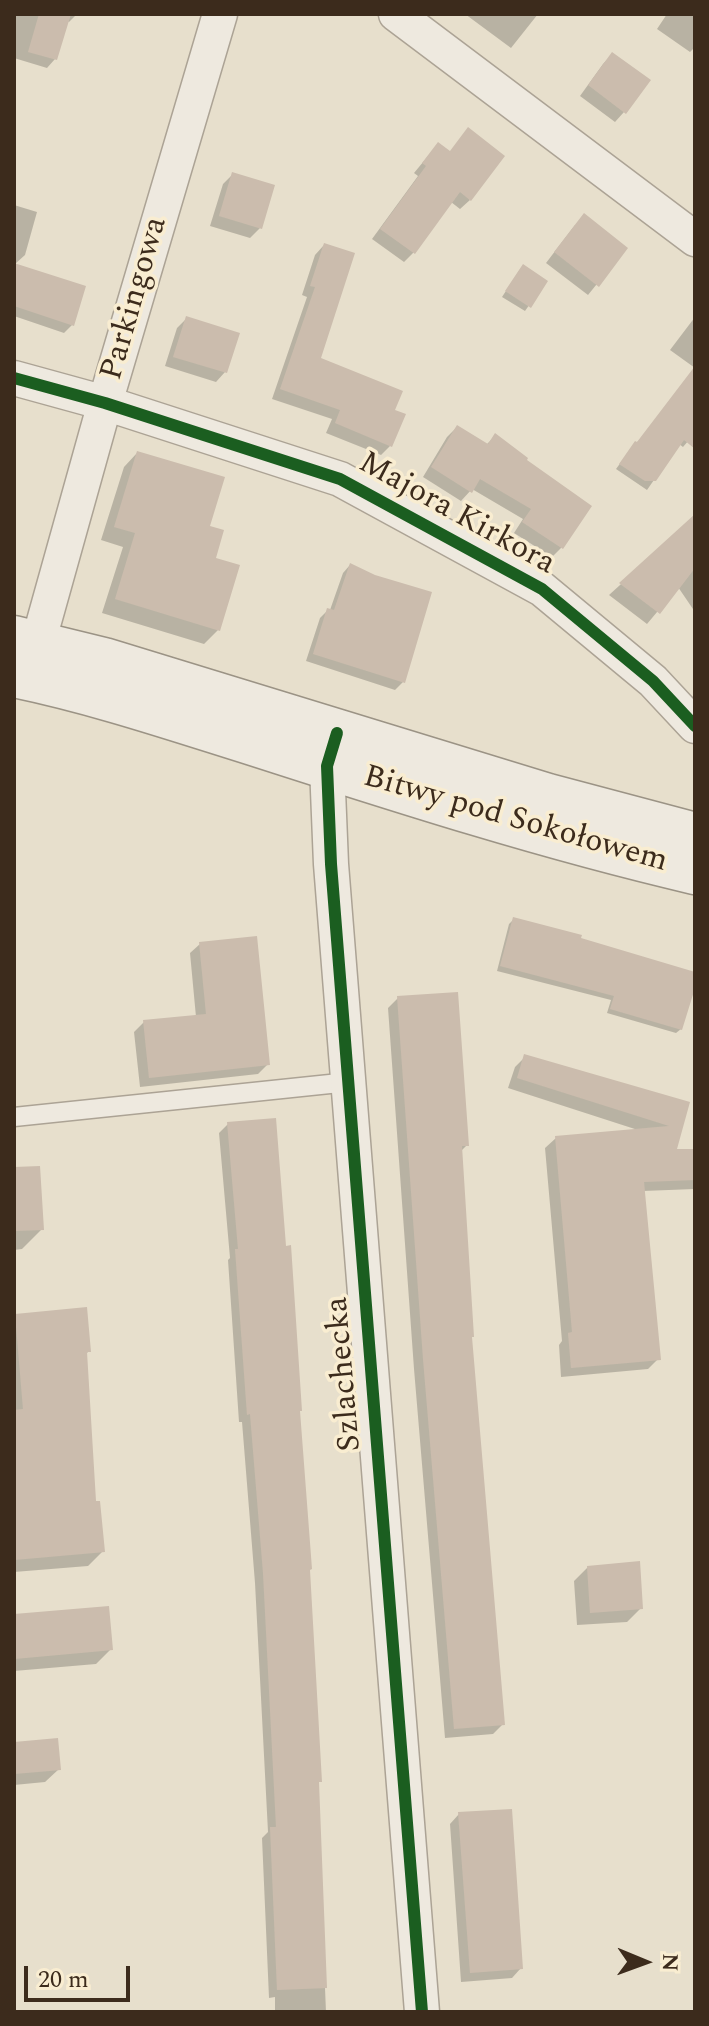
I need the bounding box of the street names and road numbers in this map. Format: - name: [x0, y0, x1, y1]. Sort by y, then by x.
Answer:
- street label: Parkingowa: [94, 213, 178, 385]
- street label: Majora Kirkora: [351, 445, 561, 585]
- street label: Bitwy pod Sokołowem: [358, 759, 672, 883]
- street label: Szlachecka: [320, 1295, 372, 1453]

